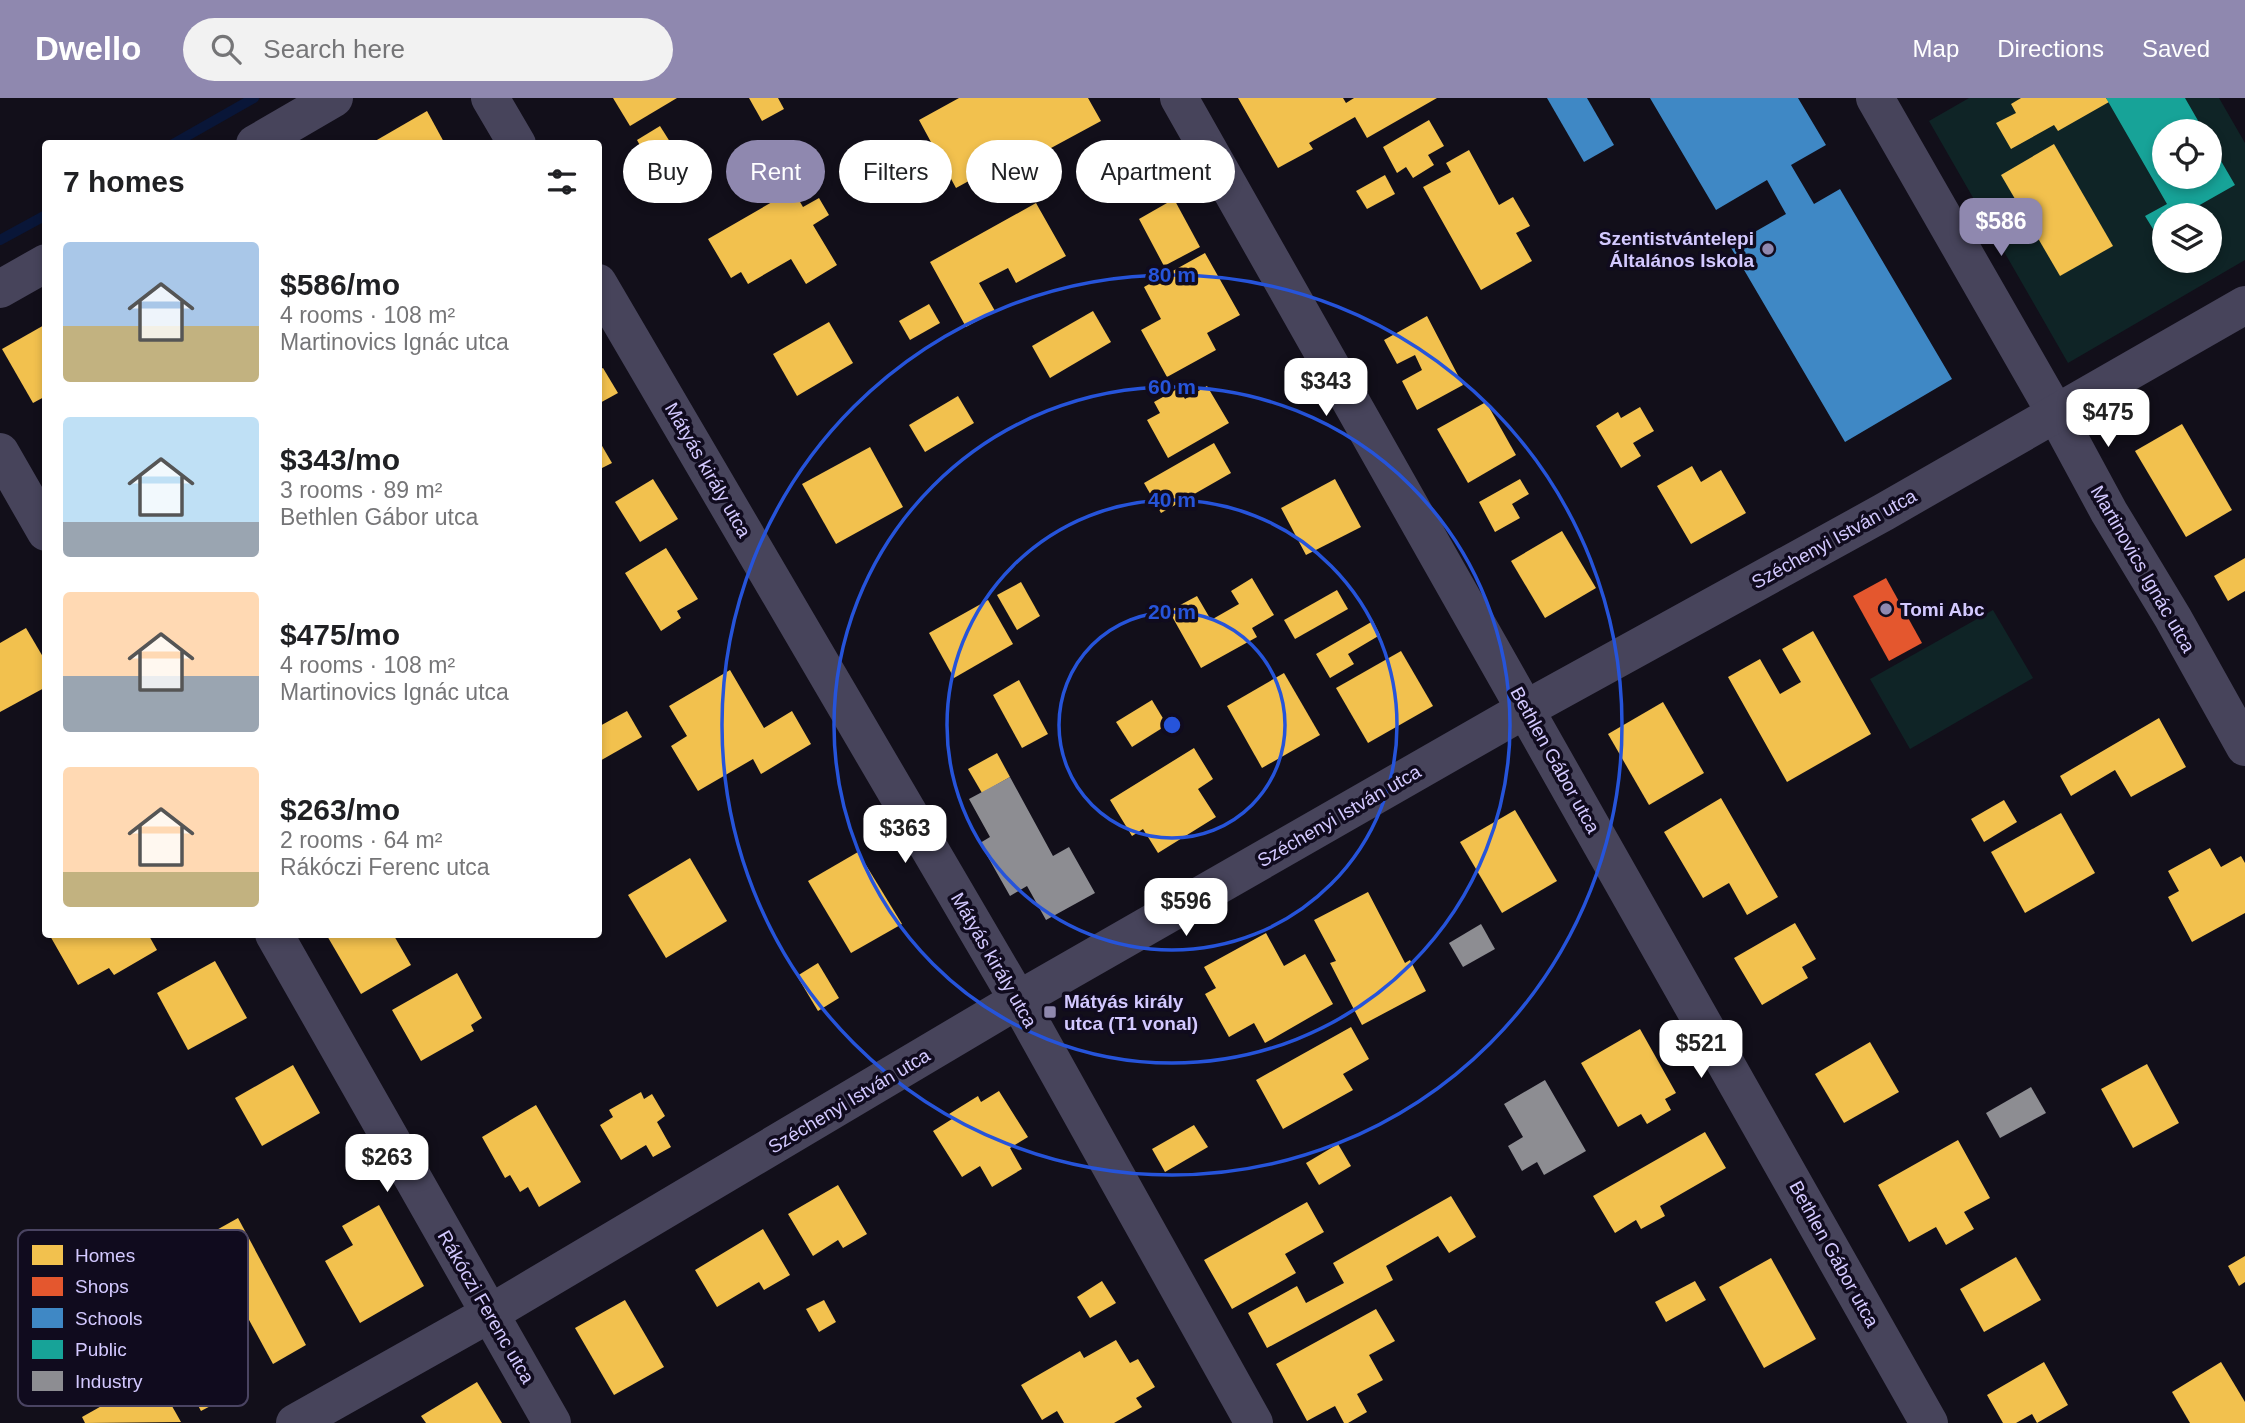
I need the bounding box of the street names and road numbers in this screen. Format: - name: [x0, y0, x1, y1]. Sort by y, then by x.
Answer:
- street label: Mátyás király utca: [661, 399, 755, 541]
- street label: Martinovics Ignác utca: [2087, 482, 2200, 656]
- street label: Széchenyi István utca: [1748, 485, 1920, 593]
- street label: Bethlen Gábor utca: [1506, 683, 1604, 837]
- street label: Széchenyi István utca: [1254, 760, 1425, 871]
- street label: Mátyás király utca: [947, 889, 1041, 1031]
- street label: Széchenyi István utca: [764, 1044, 934, 1158]
- street label: Bethlen Gábor utca: [1785, 1177, 1883, 1331]
- street label: Rákóczi Ferenc utca: [434, 1227, 539, 1388]

